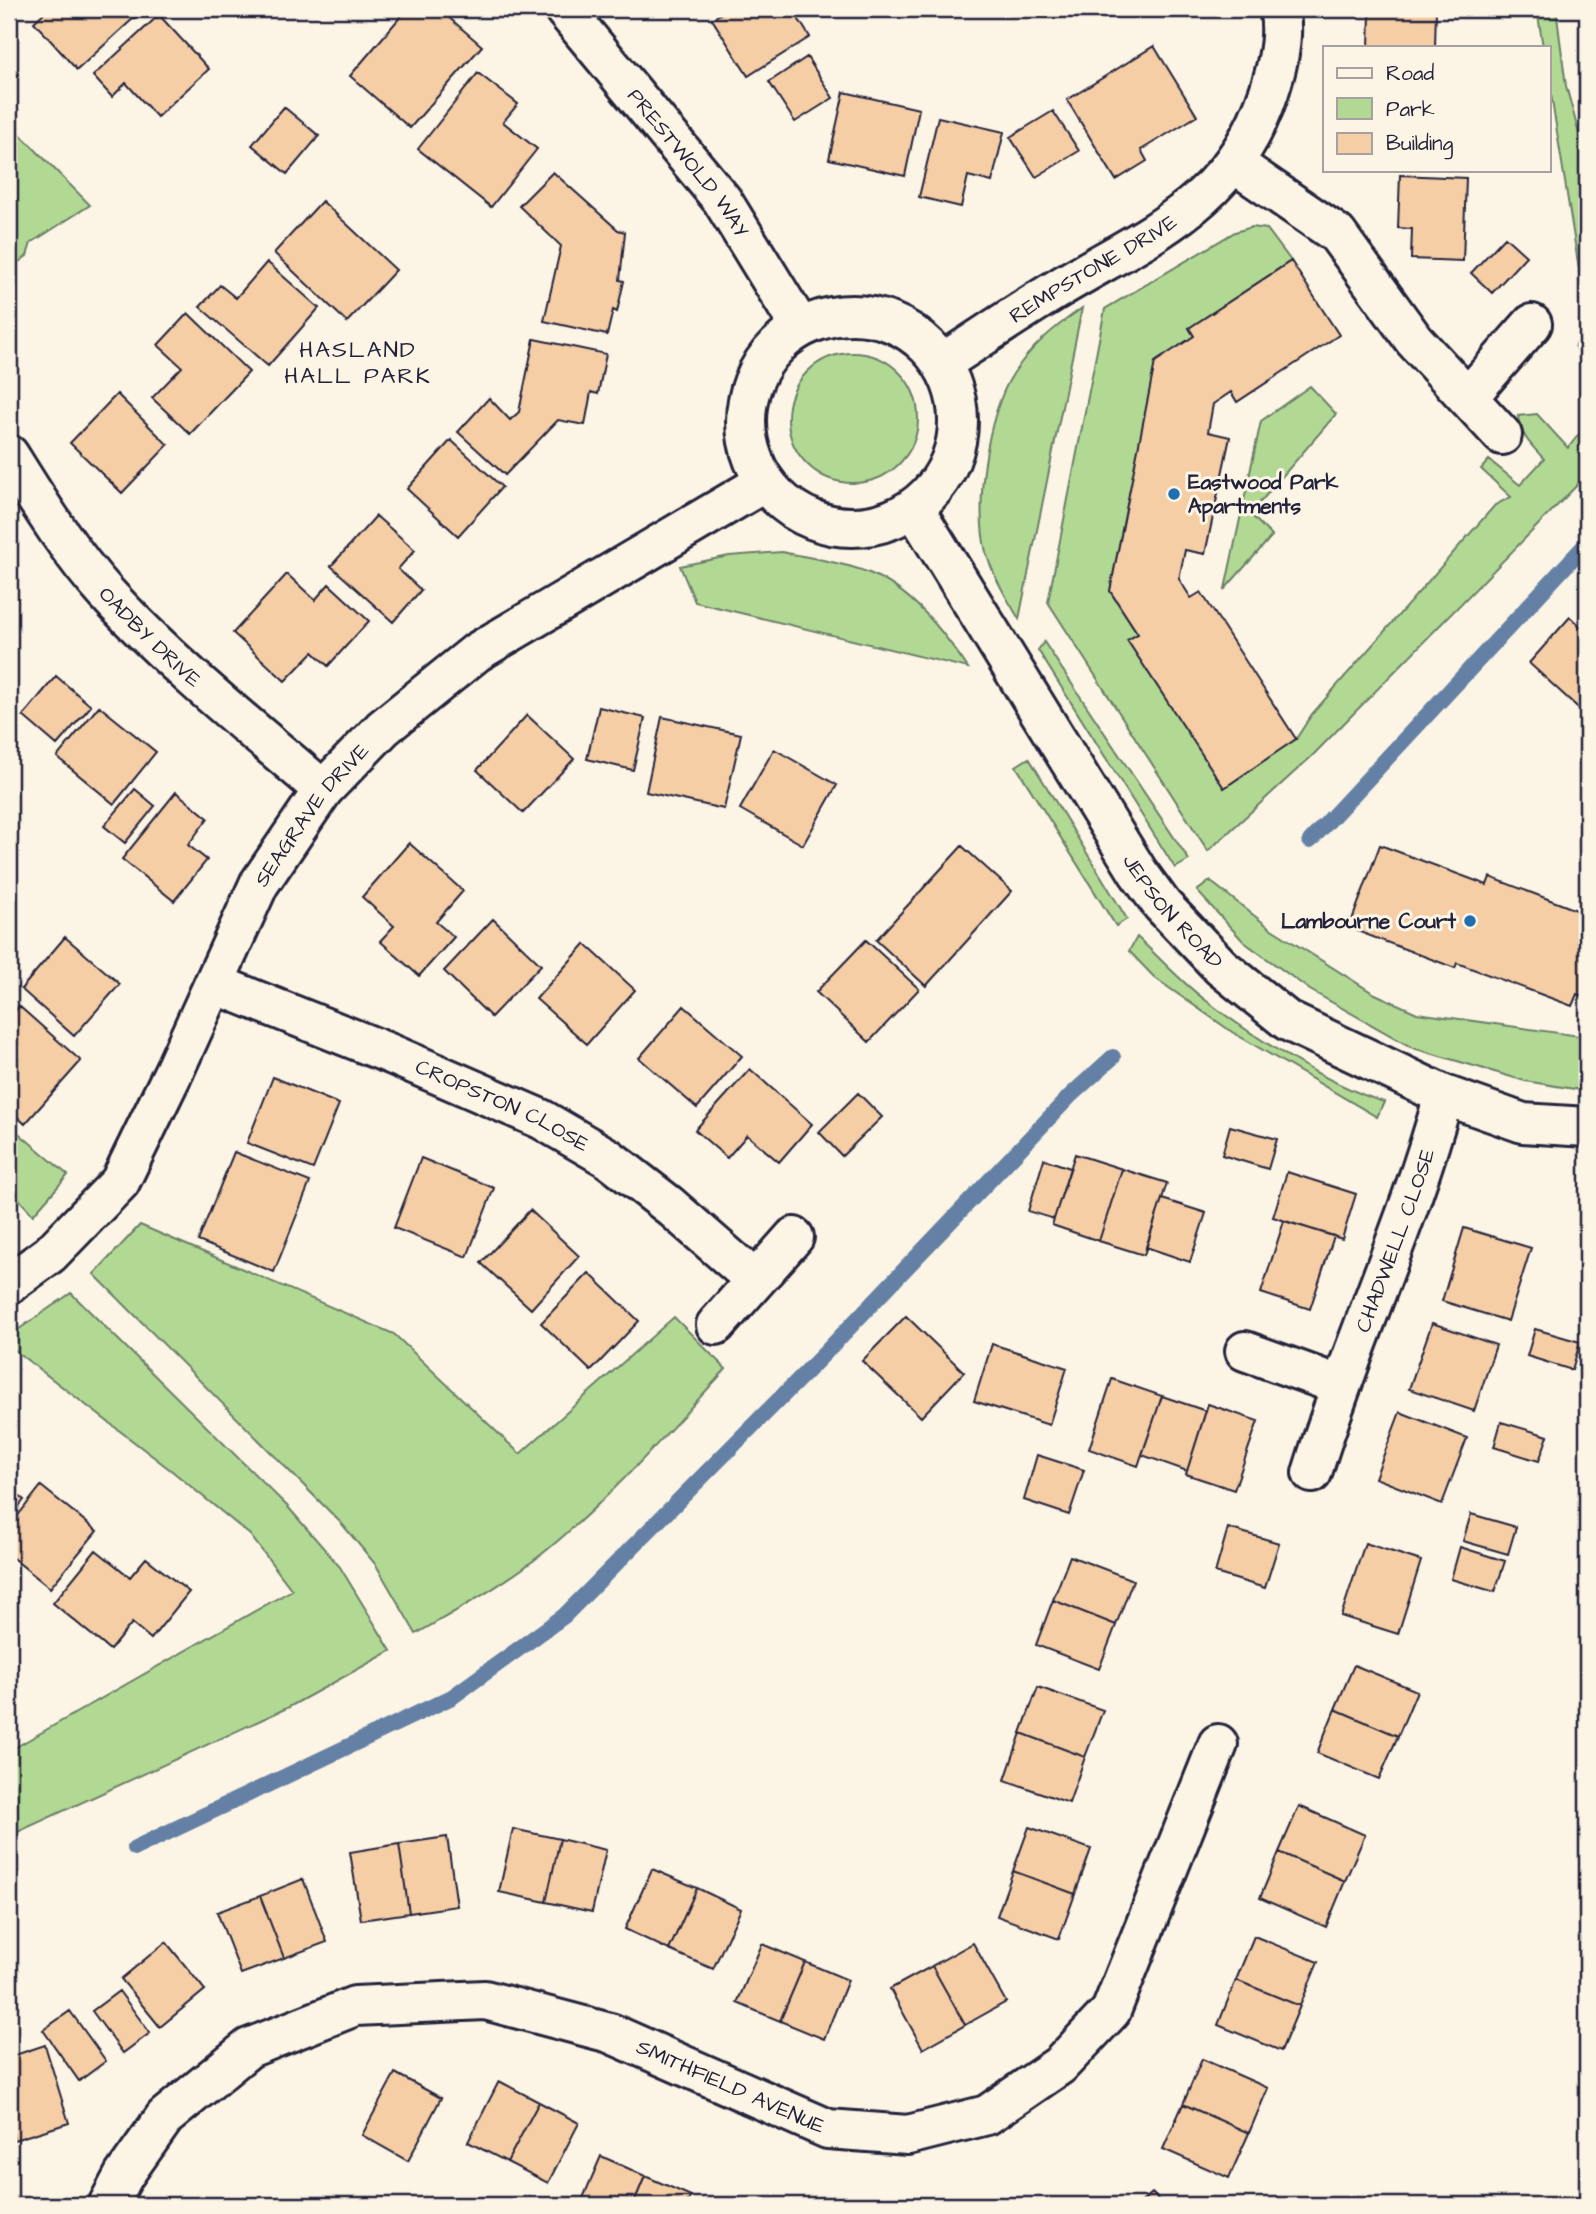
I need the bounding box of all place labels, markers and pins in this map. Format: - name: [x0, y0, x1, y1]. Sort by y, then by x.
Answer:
- place label: Eastwood Park Apartments: [1188, 468, 1339, 522]
- marker: Eastwood Park Apartments: [1166, 486, 1182, 502]
- place label: Lambourne Court: [1281, 907, 1457, 936]
- marker: Lambourne Court: [1462, 913, 1478, 929]

